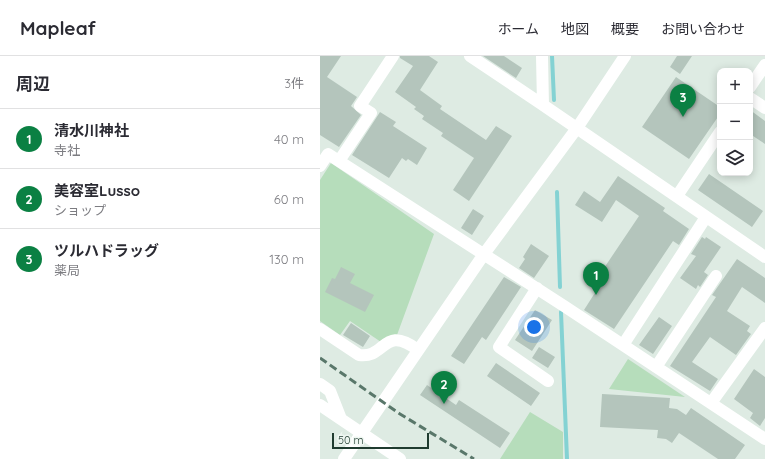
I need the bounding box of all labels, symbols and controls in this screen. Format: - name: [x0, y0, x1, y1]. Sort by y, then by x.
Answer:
- text: Mapleaf: [20, 16, 96, 40]
- text: ホーム: [497, 20, 539, 38]
- text: 地図: [561, 20, 589, 38]
- text: 概要: [611, 20, 639, 38]
- text: お問い合わせ: [661, 20, 745, 38]
- map controls: [717, 68, 753, 176]
- button: +: [717, 68, 753, 104]
- text: 周辺: [16, 73, 50, 94]
- text: 3件: [284, 75, 304, 91]
- pin: 3: [670, 84, 696, 117]
- button: −: [717, 104, 753, 140]
- text: 清水川神社: [54, 121, 129, 140]
- text: 1: [26, 131, 32, 147]
- text: 40 m: [274, 131, 304, 147]
- button: layers: [717, 140, 753, 176]
- text: 寺社: [54, 142, 80, 158]
- text: 美容室Lusso: [54, 181, 140, 200]
- text: 2: [25, 191, 33, 207]
- text: 60 m: [274, 191, 304, 207]
- text: ショップ: [54, 202, 106, 218]
- text: ツルハドラッグ: [54, 241, 159, 260]
- text: 3: [26, 251, 32, 267]
- text: 130 m: [269, 251, 304, 267]
- text: 薬局: [54, 262, 80, 278]
- pin: 1: [583, 262, 609, 295]
- your location: [524, 317, 544, 337]
- pin: 2: [431, 371, 457, 404]
- scale bar: [332, 431, 429, 450]
- text: 50 m: [338, 433, 364, 447]

